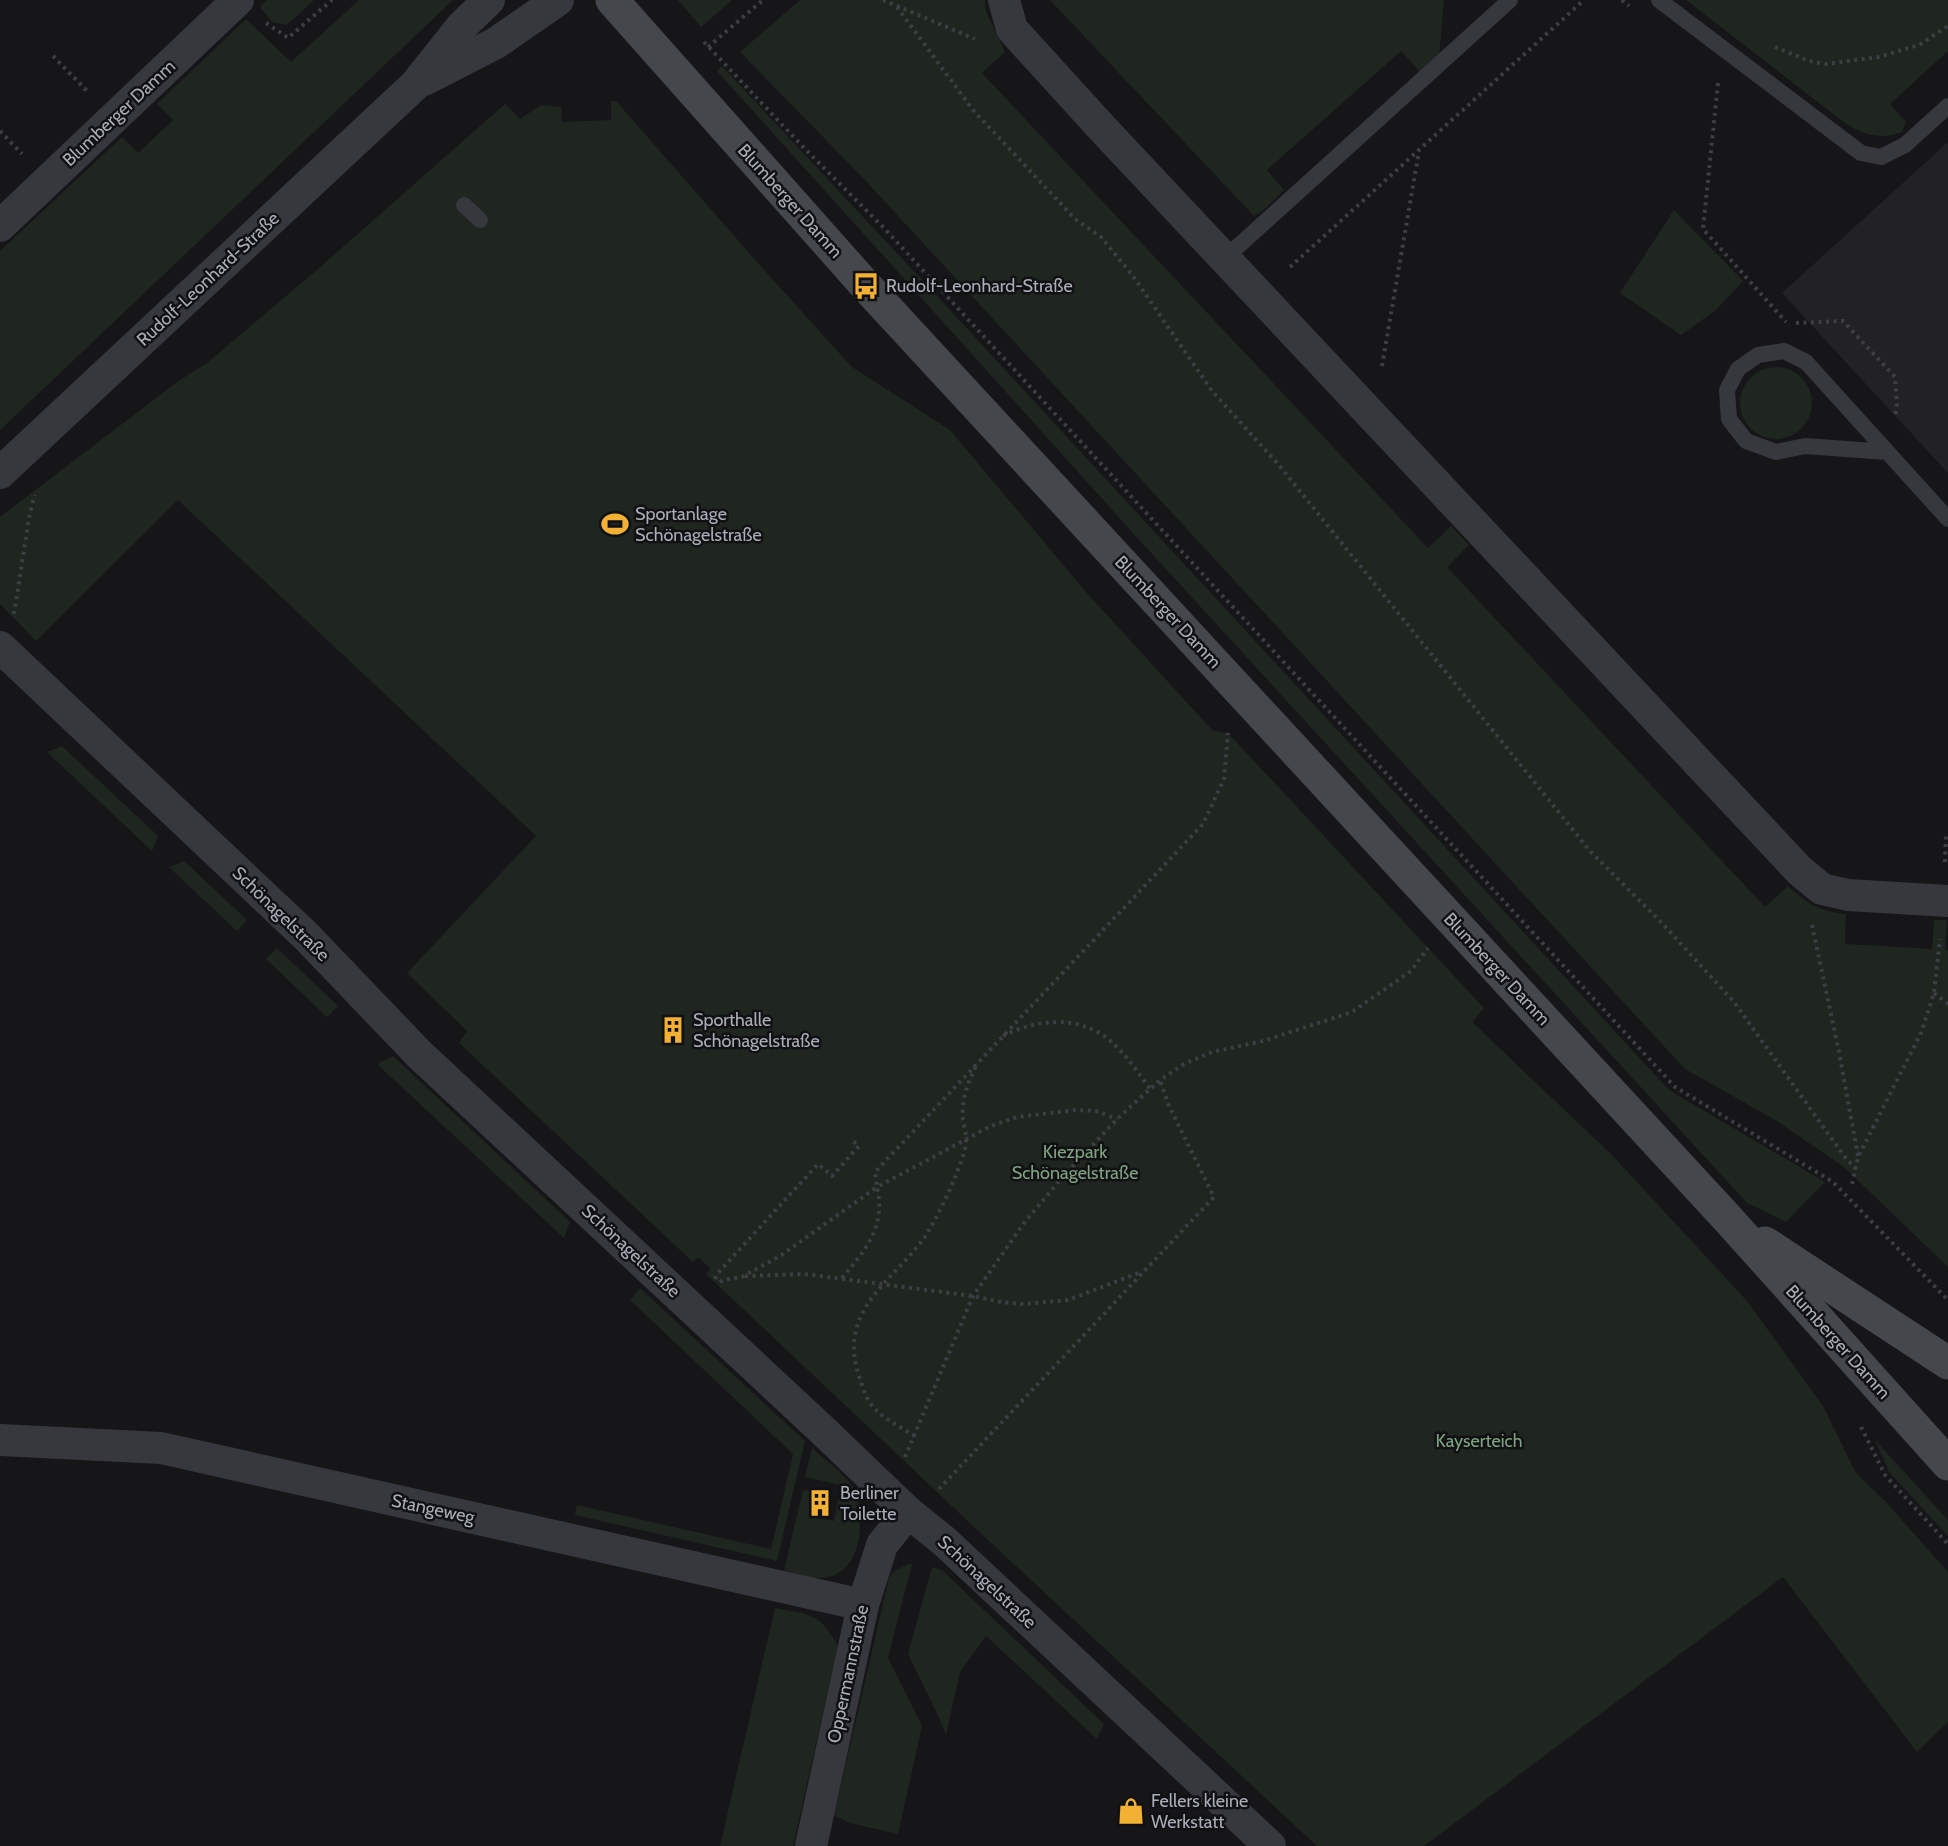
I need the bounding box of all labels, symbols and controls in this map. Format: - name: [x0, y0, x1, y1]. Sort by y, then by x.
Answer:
- street label: Blumberger Damm: [58, 55, 180, 171]
- street label: Blumberger Damm: [733, 139, 847, 263]
- street label: Rudolf-Leonhard-Straße: [132, 207, 284, 351]
- bus stop icon: Rudolf-Leonhard-Straße: [851, 271, 881, 301]
- place label: Rudolf-Leonhard-Straße: [886, 275, 1073, 297]
- place label: Sportanlage Schönagelstraße: [635, 503, 762, 546]
- sports icon: Sportanlage Schönagelstraße: [600, 509, 630, 539]
- street label: Blumberger Damm: [1110, 551, 1226, 673]
- street label: Schönagelstraße: [228, 862, 334, 966]
- street label: Blumberger Damm: [1439, 908, 1555, 1030]
- place label: Sporthalle Schönagelstraße: [693, 1009, 820, 1052]
- building icon: Sporthalle Schönagelstraße: [658, 1015, 688, 1045]
- park label: Kiezpark Schönagelstraße: [1012, 1141, 1138, 1184]
- street label: Schönagelstraße: [577, 1200, 685, 1302]
- street label: Blumberger Damm: [1781, 1280, 1895, 1404]
- park label: Kayserteich: [1436, 1430, 1522, 1452]
- place label: Berliner Toilette: [840, 1482, 899, 1525]
- building icon: Berliner Toilette: [805, 1488, 835, 1518]
- street label: Stangeweg: [389, 1489, 478, 1529]
- street label: Schönagelstraße: [933, 1531, 1041, 1633]
- street label: Oppermannstraße: [823, 1603, 873, 1745]
- place label: Fellers kleine Werkstatt: [1151, 1790, 1248, 1833]
- shop icon: Fellers kleine Werkstatt: [1116, 1796, 1146, 1826]

